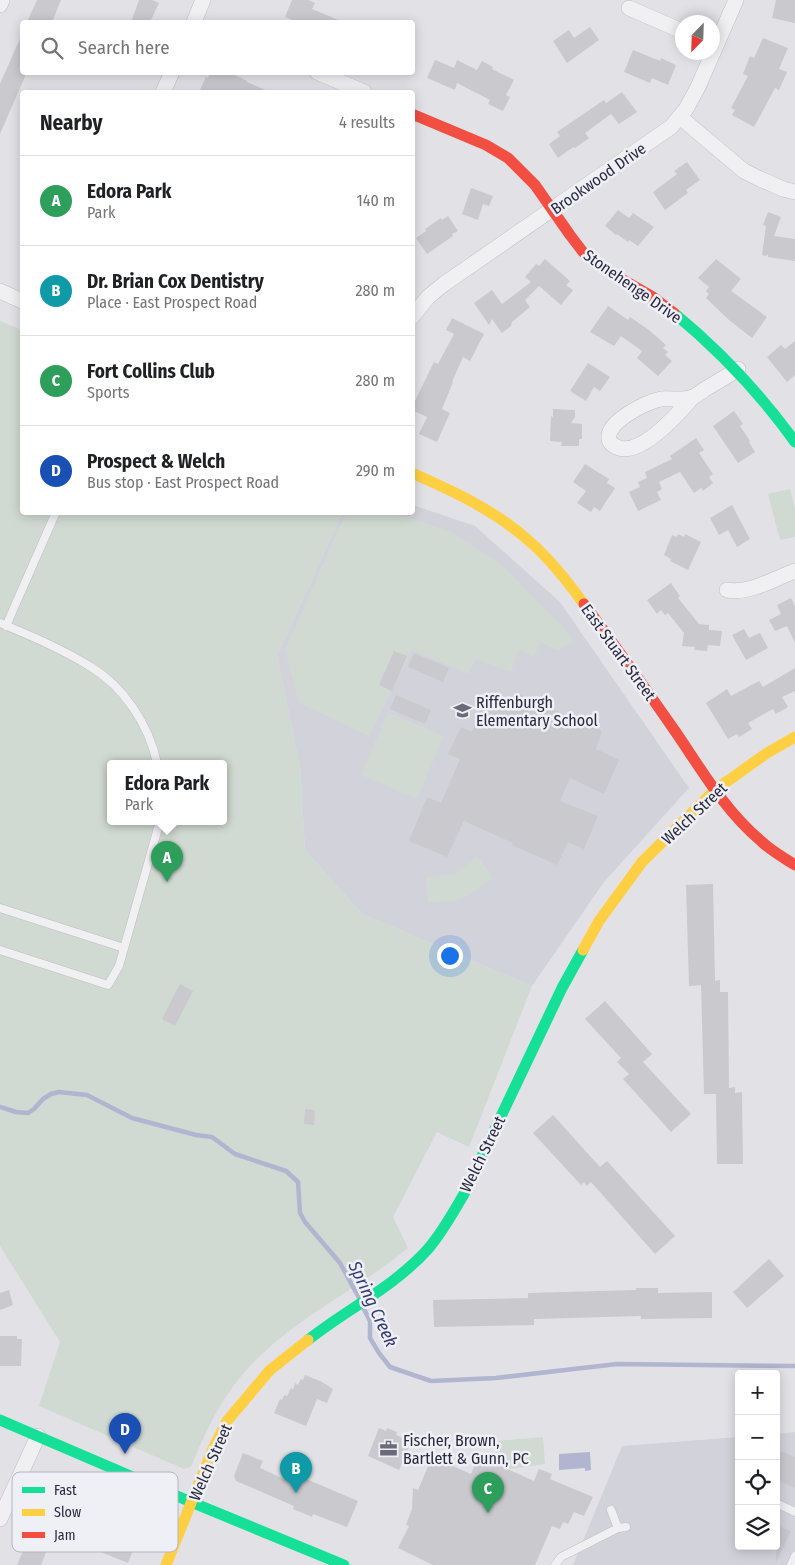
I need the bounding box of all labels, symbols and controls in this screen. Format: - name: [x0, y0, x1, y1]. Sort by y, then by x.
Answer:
- north arrow: [675, 15, 720, 60]
- search box: [20, 20, 415, 75]
- icon: search: [38, 34, 66, 62]
- text: Search here: [78, 36, 170, 59]
- text: Nearby: [40, 110, 102, 136]
- text: 4 results: [339, 113, 395, 132]
- street label: Brookwood Drive: [547, 139, 650, 218]
- text: Edora Park: [87, 180, 171, 203]
- text: A: [52, 191, 60, 210]
- text: 140 m: [357, 191, 395, 210]
- text: Park: [87, 203, 115, 222]
- street label: Stonehenge Drive: [580, 246, 685, 327]
- text: Dr. Brian Cox Dentistry: [87, 270, 264, 293]
- text: B: [52, 281, 60, 300]
- text: 280 m: [356, 281, 395, 300]
- text: Place · East Prospect Road: [87, 293, 257, 312]
- text: Fort Collins Club: [87, 360, 215, 383]
- text: C: [52, 371, 60, 390]
- text: 280 m: [356, 371, 395, 390]
- text: Sports: [87, 383, 130, 402]
- text: Prospect & Welch: [87, 450, 225, 473]
- text: D: [51, 461, 61, 480]
- text: 290 m: [356, 461, 395, 480]
- text: Bus stop · East Prospect Road: [87, 473, 279, 492]
- street label: East Stuart Street: [577, 601, 660, 705]
- place label: Riffenburgh Elementary School: [476, 693, 598, 730]
- school or university icon: Riffenburgh Elementary School: [452, 701, 472, 721]
- popup: [107, 760, 227, 825]
- text: Edora Park: [125, 772, 209, 795]
- street label: Welch Street: [658, 778, 731, 848]
- text: Park: [125, 795, 153, 814]
- pin: A: [151, 841, 183, 882]
- your location: [437, 943, 463, 969]
- street label: Welch Street: [456, 1112, 509, 1195]
- water label: Spring Creek: [343, 1257, 403, 1351]
- map controls: [735, 1370, 780, 1550]
- button: +: [735, 1370, 780, 1415]
- pin: D: [109, 1413, 141, 1454]
- button: −: [735, 1415, 780, 1460]
- street label: Welch Street: [185, 1420, 236, 1504]
- place label: Fischer, Brown, Bartlett & Gunn, PC: [403, 1431, 529, 1468]
- office icon: Fischer, Brown, Bartlett & Gunn, PC: [379, 1439, 399, 1459]
- pin: B: [280, 1452, 312, 1493]
- button: locate: [735, 1460, 780, 1505]
- legend: [12, 1472, 178, 1552]
- pin: C: [472, 1472, 504, 1513]
- text: Fast: [54, 1482, 77, 1499]
- text: Slow: [54, 1504, 81, 1521]
- button: layers: [735, 1505, 780, 1550]
- text: Jam: [54, 1527, 75, 1544]

